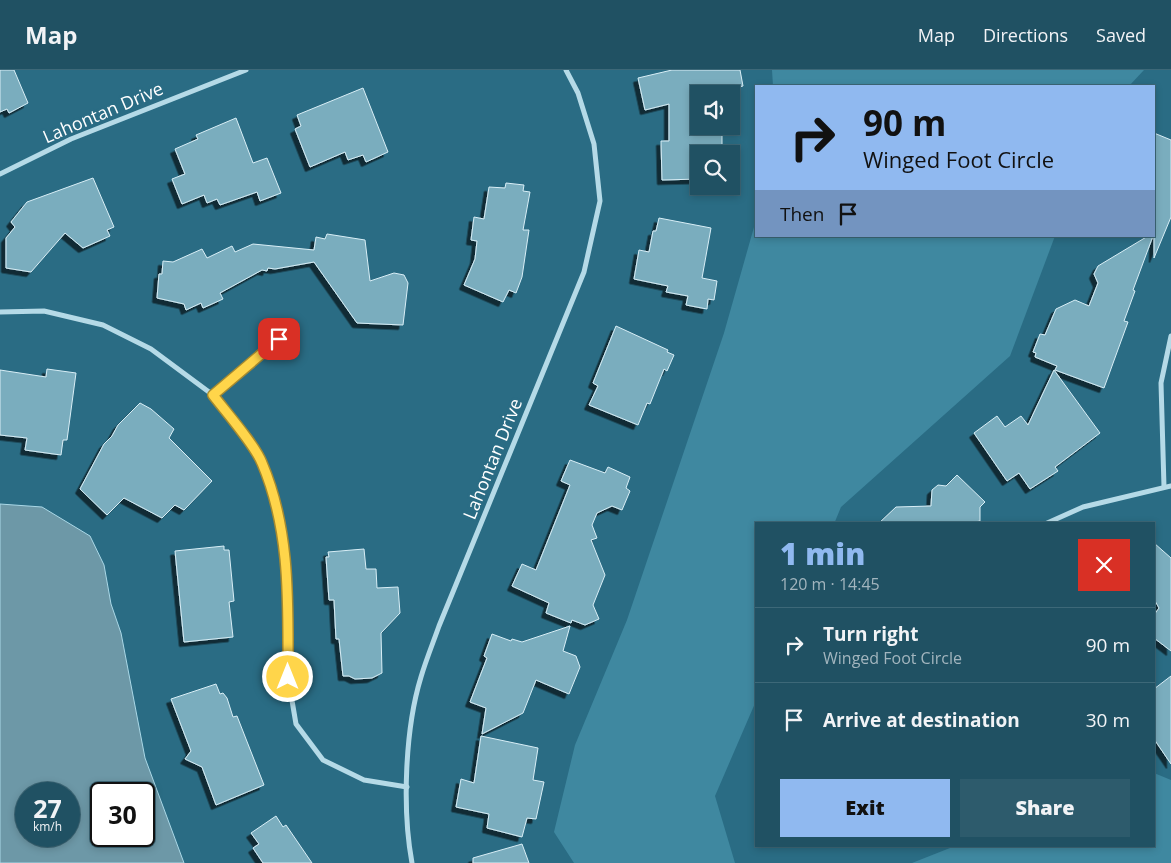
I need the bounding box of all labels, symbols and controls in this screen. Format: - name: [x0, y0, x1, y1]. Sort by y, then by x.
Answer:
- text: Map: [25, 18, 77, 51]
- text: Map: [918, 23, 955, 47]
- text: Directions: [983, 23, 1068, 47]
- text: Saved: [1096, 23, 1146, 47]
- street label: Lahontan Drive: [39, 76, 166, 148]
- map controls: [690, 85, 740, 195]
- button: sound: [690, 85, 740, 135]
- text: 90 m: [863, 99, 946, 146]
- icon: right: [780, 105, 845, 170]
- text: Winged Foot Circle: [863, 144, 1054, 174]
- button: search: [690, 145, 740, 195]
- icon: arrive: [834, 200, 862, 228]
- text: Then: [780, 201, 824, 227]
- pin: [258, 318, 300, 360]
- icon: arrive: [265, 325, 293, 353]
- street label: Lahontan Drive: [457, 395, 527, 523]
- text: 1 min: [780, 533, 865, 574]
- button: close: [1078, 539, 1130, 591]
- text: 120 m · 14:45: [780, 573, 880, 595]
- text: Turn right: [823, 621, 918, 647]
- icon: right: [780, 631, 808, 659]
- text: 90 m: [1086, 632, 1130, 658]
- text: Winged Foot Circle: [823, 647, 962, 669]
- position arrow: [261, 650, 313, 702]
- icon: arrive: [780, 706, 808, 734]
- text: Arrive at destination: [823, 707, 1020, 733]
- text: 30 m: [1086, 707, 1130, 733]
- button: Exit: [780, 779, 950, 837]
- button: Share: [960, 779, 1130, 837]
- speed limit sign: 30: [90, 782, 155, 847]
- text: 27: [33, 791, 62, 825]
- text: km/h: [33, 818, 62, 835]

